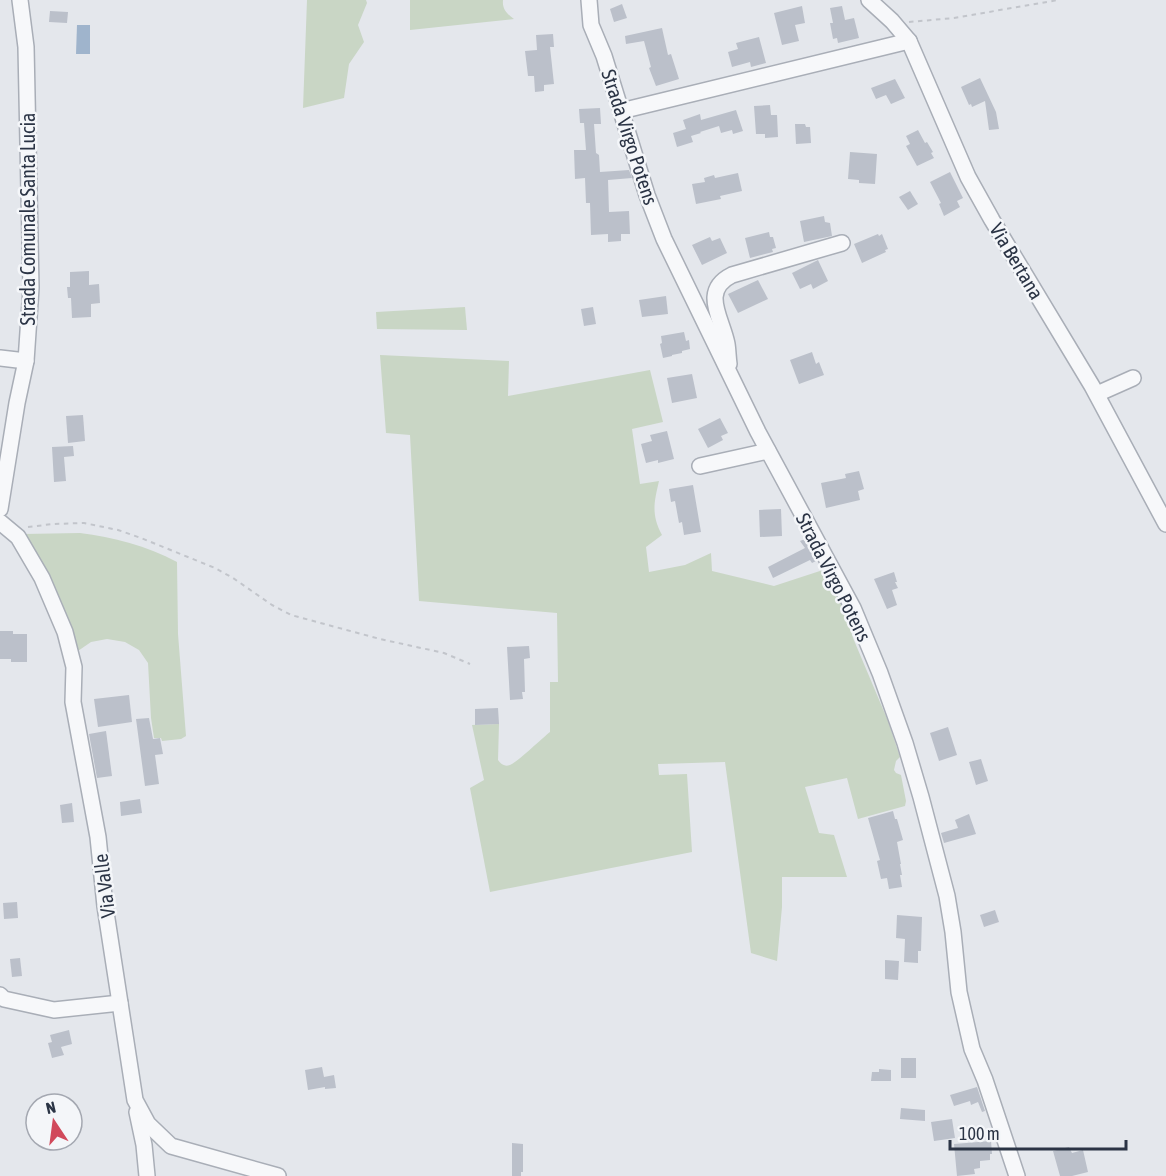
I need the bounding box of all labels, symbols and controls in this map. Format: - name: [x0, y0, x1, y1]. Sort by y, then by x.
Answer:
- street label: Strada Virgo Potens: [597, 66, 663, 208]
- street label: Strada Comunale Santa Lucia: [16, 113, 39, 325]
- street label: Via Bertana: [985, 219, 1049, 303]
- street label: Strada Virgo Potens: [792, 509, 876, 645]
- street label: Via Valle: [89, 853, 119, 919]
- north arrow: [24, 1092, 84, 1152]
- text: N: [44, 1098, 57, 1117]
- scale bar: [950, 1113, 1126, 1151]
- text: 100 m: [959, 1123, 1000, 1144]

